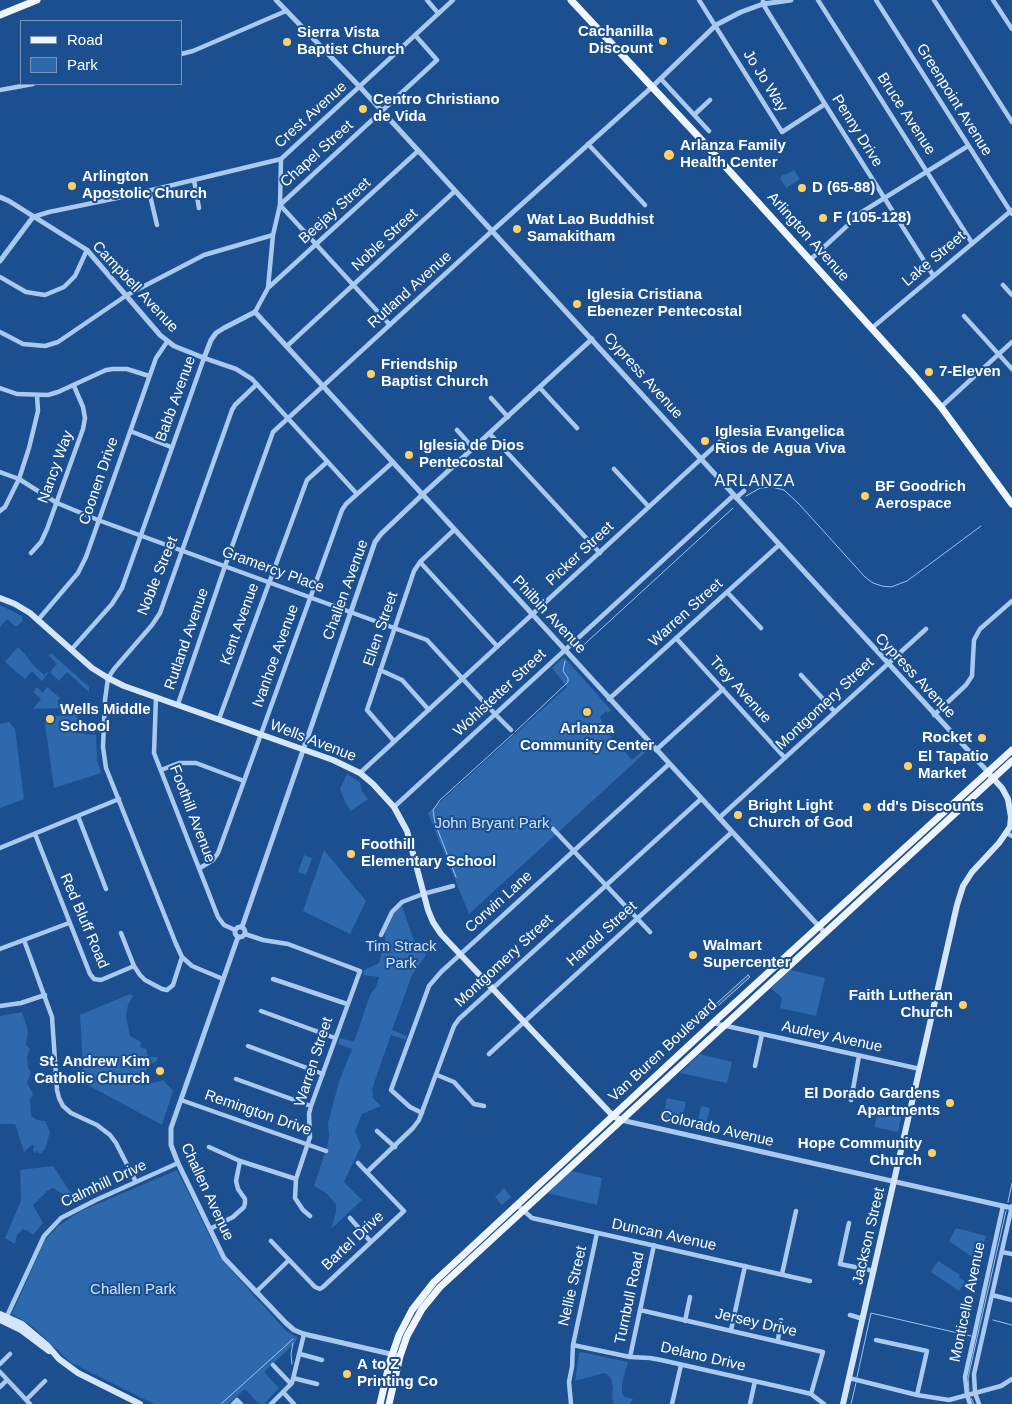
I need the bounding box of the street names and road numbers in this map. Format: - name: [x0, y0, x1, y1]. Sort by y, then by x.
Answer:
- street label: Greenpoint Avenue: [912, 41, 996, 159]
- street label: Jo Jo Way: [739, 47, 791, 115]
- street label: Bruce Avenue: [873, 70, 939, 158]
- street label: Crest Avenue: [271, 78, 351, 152]
- street label: Penny Drive: [828, 92, 886, 170]
- street label: Chapel Street: [277, 117, 357, 191]
- street label: Beejay Street: [296, 174, 374, 248]
- street label: Arlington Avenue: [763, 189, 853, 285]
- street label: Noble Street: [348, 205, 422, 275]
- street label: Lake Street: [899, 227, 969, 291]
- street label: Campbell Avenue: [88, 238, 182, 336]
- street label: Rutland Avenue: [364, 248, 456, 332]
- street label: Cypress Avenue: [600, 329, 686, 423]
- street label: Babb Avenue: [152, 354, 200, 444]
- street label: Nancy Way: [35, 428, 77, 506]
- street label: Coonen Drive: [76, 435, 122, 527]
- street label: Picker Street: [542, 518, 618, 590]
- street label: Noble Street: [134, 534, 182, 618]
- street label: Challen Avenue: [319, 537, 373, 643]
- street label: Gramercy Place: [219, 543, 327, 597]
- street label: Philbin Avenue: [508, 572, 590, 658]
- street label: Warren Street: [645, 575, 727, 651]
- street label: Kent Avenue: [217, 581, 263, 667]
- street label: Rutland Avenue: [161, 586, 213, 692]
- street label: Ellen Street: [360, 589, 402, 669]
- street label: Ivanhoe Avenue: [249, 602, 303, 710]
- street label: Cypress Avenue: [871, 630, 959, 722]
- street label: Wohlstetter Street: [450, 646, 550, 740]
- street label: Trey Avenue: [705, 653, 775, 727]
- street label: Montgomery Street: [772, 654, 878, 754]
- street label: Wells Avenue: [267, 716, 359, 766]
- street label: Foothill Avenue: [165, 763, 219, 865]
- street label: Corwin Lane: [462, 867, 536, 937]
- street label: Red Bluff Road: [56, 871, 112, 971]
- street label: Harold Street: [563, 898, 641, 970]
- street label: Montgomery Street: [451, 911, 557, 1011]
- street label: Van Buren Boulevard: [605, 996, 721, 1106]
- street label: Warren Street: [291, 1015, 337, 1109]
- street label: Audrey Avenue: [780, 1018, 884, 1056]
- street label: Remington Drive: [202, 1086, 314, 1140]
- street label: Colorado Avenue: [659, 1107, 775, 1151]
- street label: Challen Avenue: [177, 1140, 237, 1244]
- street label: Calmhill Drive: [58, 1156, 150, 1212]
- street label: Jackson Street: [849, 1186, 889, 1286]
- street label: Bartel Drive: [318, 1208, 388, 1274]
- street label: Duncan Avenue: [610, 1215, 718, 1255]
- street label: Monticello Avenue: [946, 1240, 990, 1364]
- street label: Nellie Street: [555, 1244, 591, 1328]
- street label: Turnbull Road: [611, 1250, 649, 1346]
- street label: Jersey Drive: [713, 1305, 799, 1341]
- street label: Delano Drive: [659, 1338, 747, 1376]

